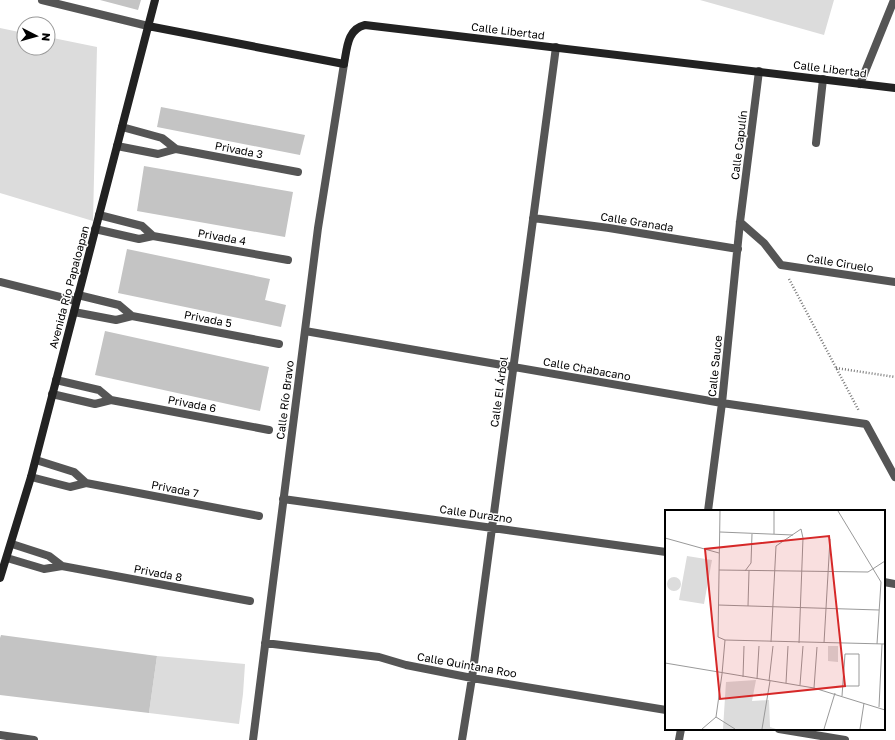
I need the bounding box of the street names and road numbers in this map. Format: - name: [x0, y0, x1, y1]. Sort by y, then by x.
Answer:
- street label: Calle Libertad: [471, 20, 546, 41]
- street label: Calle Libertad: [793, 58, 868, 79]
- street label: Calle Capulín: [728, 109, 749, 181]
- street label: Privada 3: [214, 138, 264, 161]
- street label: Calle Granada: [600, 209, 675, 234]
- street label: Avenida Río Papaloapan: [46, 224, 91, 350]
- street label: Privada 4: [197, 226, 248, 247]
- street label: Calle Ciruelo: [806, 251, 875, 274]
- street label: Privada 5: [183, 307, 233, 330]
- street label: Calle Sauce: [705, 334, 724, 397]
- street label: Calle Chabacano: [542, 354, 632, 383]
- street label: Calle El Árbol: [487, 355, 510, 428]
- street label: Calle Río Bravo: [273, 359, 296, 440]
- street label: Privada 6: [167, 392, 218, 415]
- street label: Privada 7: [150, 478, 200, 500]
- street label: Calle Durazno: [439, 502, 514, 525]
- street label: Privada 8: [133, 561, 184, 584]
- street label: Calle Quintana Roo: [416, 649, 518, 680]

